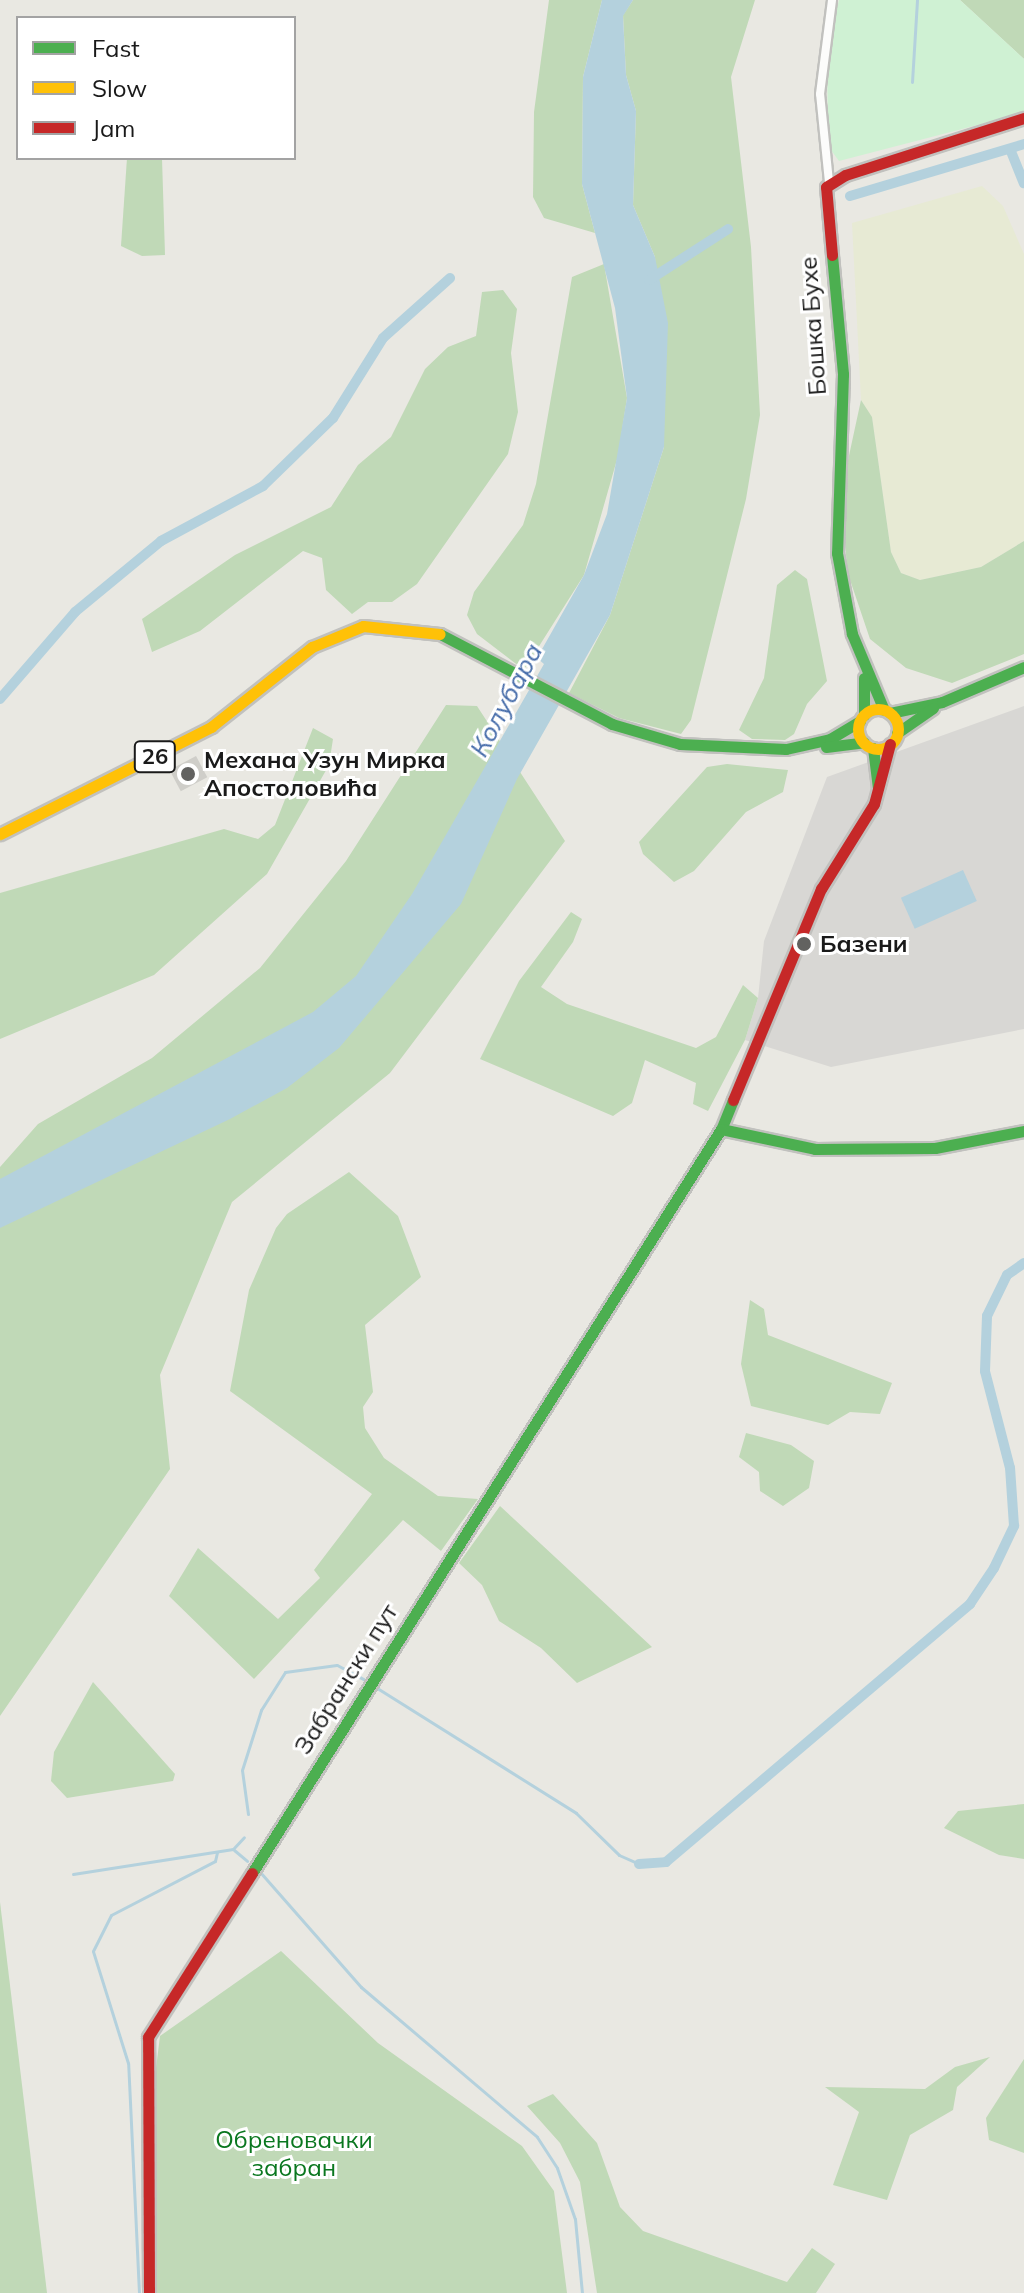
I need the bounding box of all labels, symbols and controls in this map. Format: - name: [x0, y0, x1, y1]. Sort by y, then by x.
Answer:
- legend: [16, 16, 296, 160]
- text: Fast: [92, 33, 140, 63]
- text: Slow: [92, 73, 147, 103]
- text: Jam: [92, 113, 135, 143]
- street label: Бошка Бухе: [794, 256, 832, 396]
- water label: Колубара: [463, 638, 549, 762]
- road number: 26: [133, 739, 177, 775]
- place label: Механа Узун Мирка Апостоловића: [204, 746, 446, 802]
- marker: Механа Узун Мирка Апостоловића: [179, 765, 197, 783]
- place label: Базени: [820, 930, 908, 958]
- marker: Базени: [795, 935, 813, 953]
- street label: Забрански пут: [288, 1599, 404, 1759]
- park label: Обреновачки забран: [215, 2126, 373, 2182]

